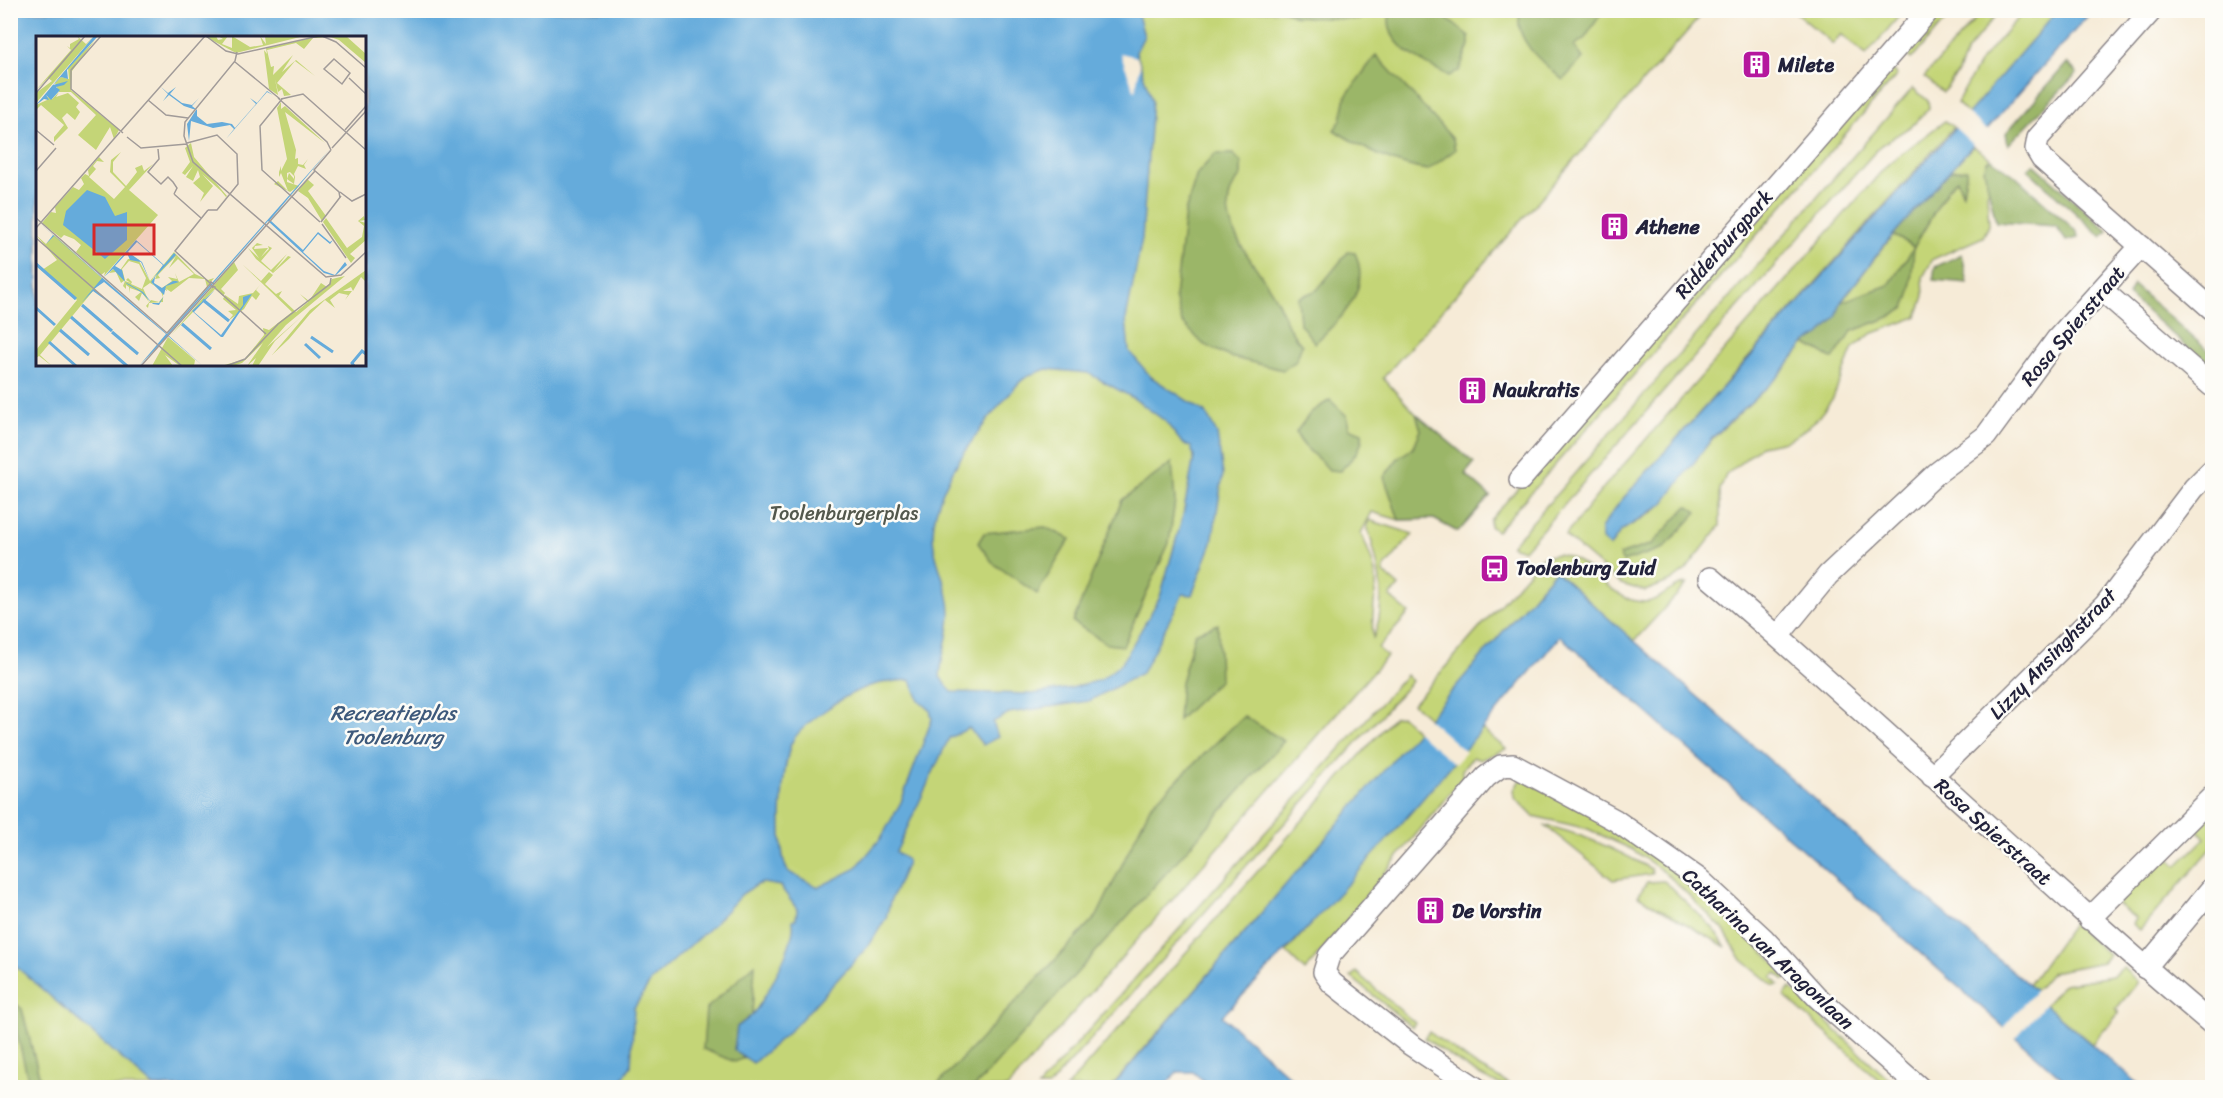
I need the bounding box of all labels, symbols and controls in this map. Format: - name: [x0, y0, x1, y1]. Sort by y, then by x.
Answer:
- inset map: [36, 36, 366, 366]
- place label: Milete: [1777, 48, 1835, 83]
- building icon: Milete: [1741, 49, 1773, 81]
- street label: Ridderburgpark: [1666, 181, 1782, 307]
- place label: Athene: [1635, 210, 1700, 245]
- building icon: Athene: [1599, 211, 1631, 243]
- street label: Rosa Spierstraat: [2012, 258, 2134, 394]
- place label: Naukratis: [1492, 373, 1580, 408]
- building icon: Naukratis: [1456, 374, 1488, 406]
- park label: Toolenburgerplas: [770, 496, 919, 531]
- place label: Toolenburg Zuid: [1516, 551, 1658, 586]
- bus stop icon: Toolenburg Zuid: [1479, 552, 1511, 584]
- street label: Lizzy Ansinghstraat: [1980, 579, 2126, 728]
- water label: Recreatieplas Toolenburg: [330, 694, 458, 756]
- street label: Rosa Spierstraat: [1926, 769, 2060, 895]
- street label: Catharina van Aragonlaan: [1673, 859, 1863, 1039]
- place label: De Vorstin: [1452, 894, 1542, 929]
- building icon: De Vorstin: [1415, 895, 1447, 927]

